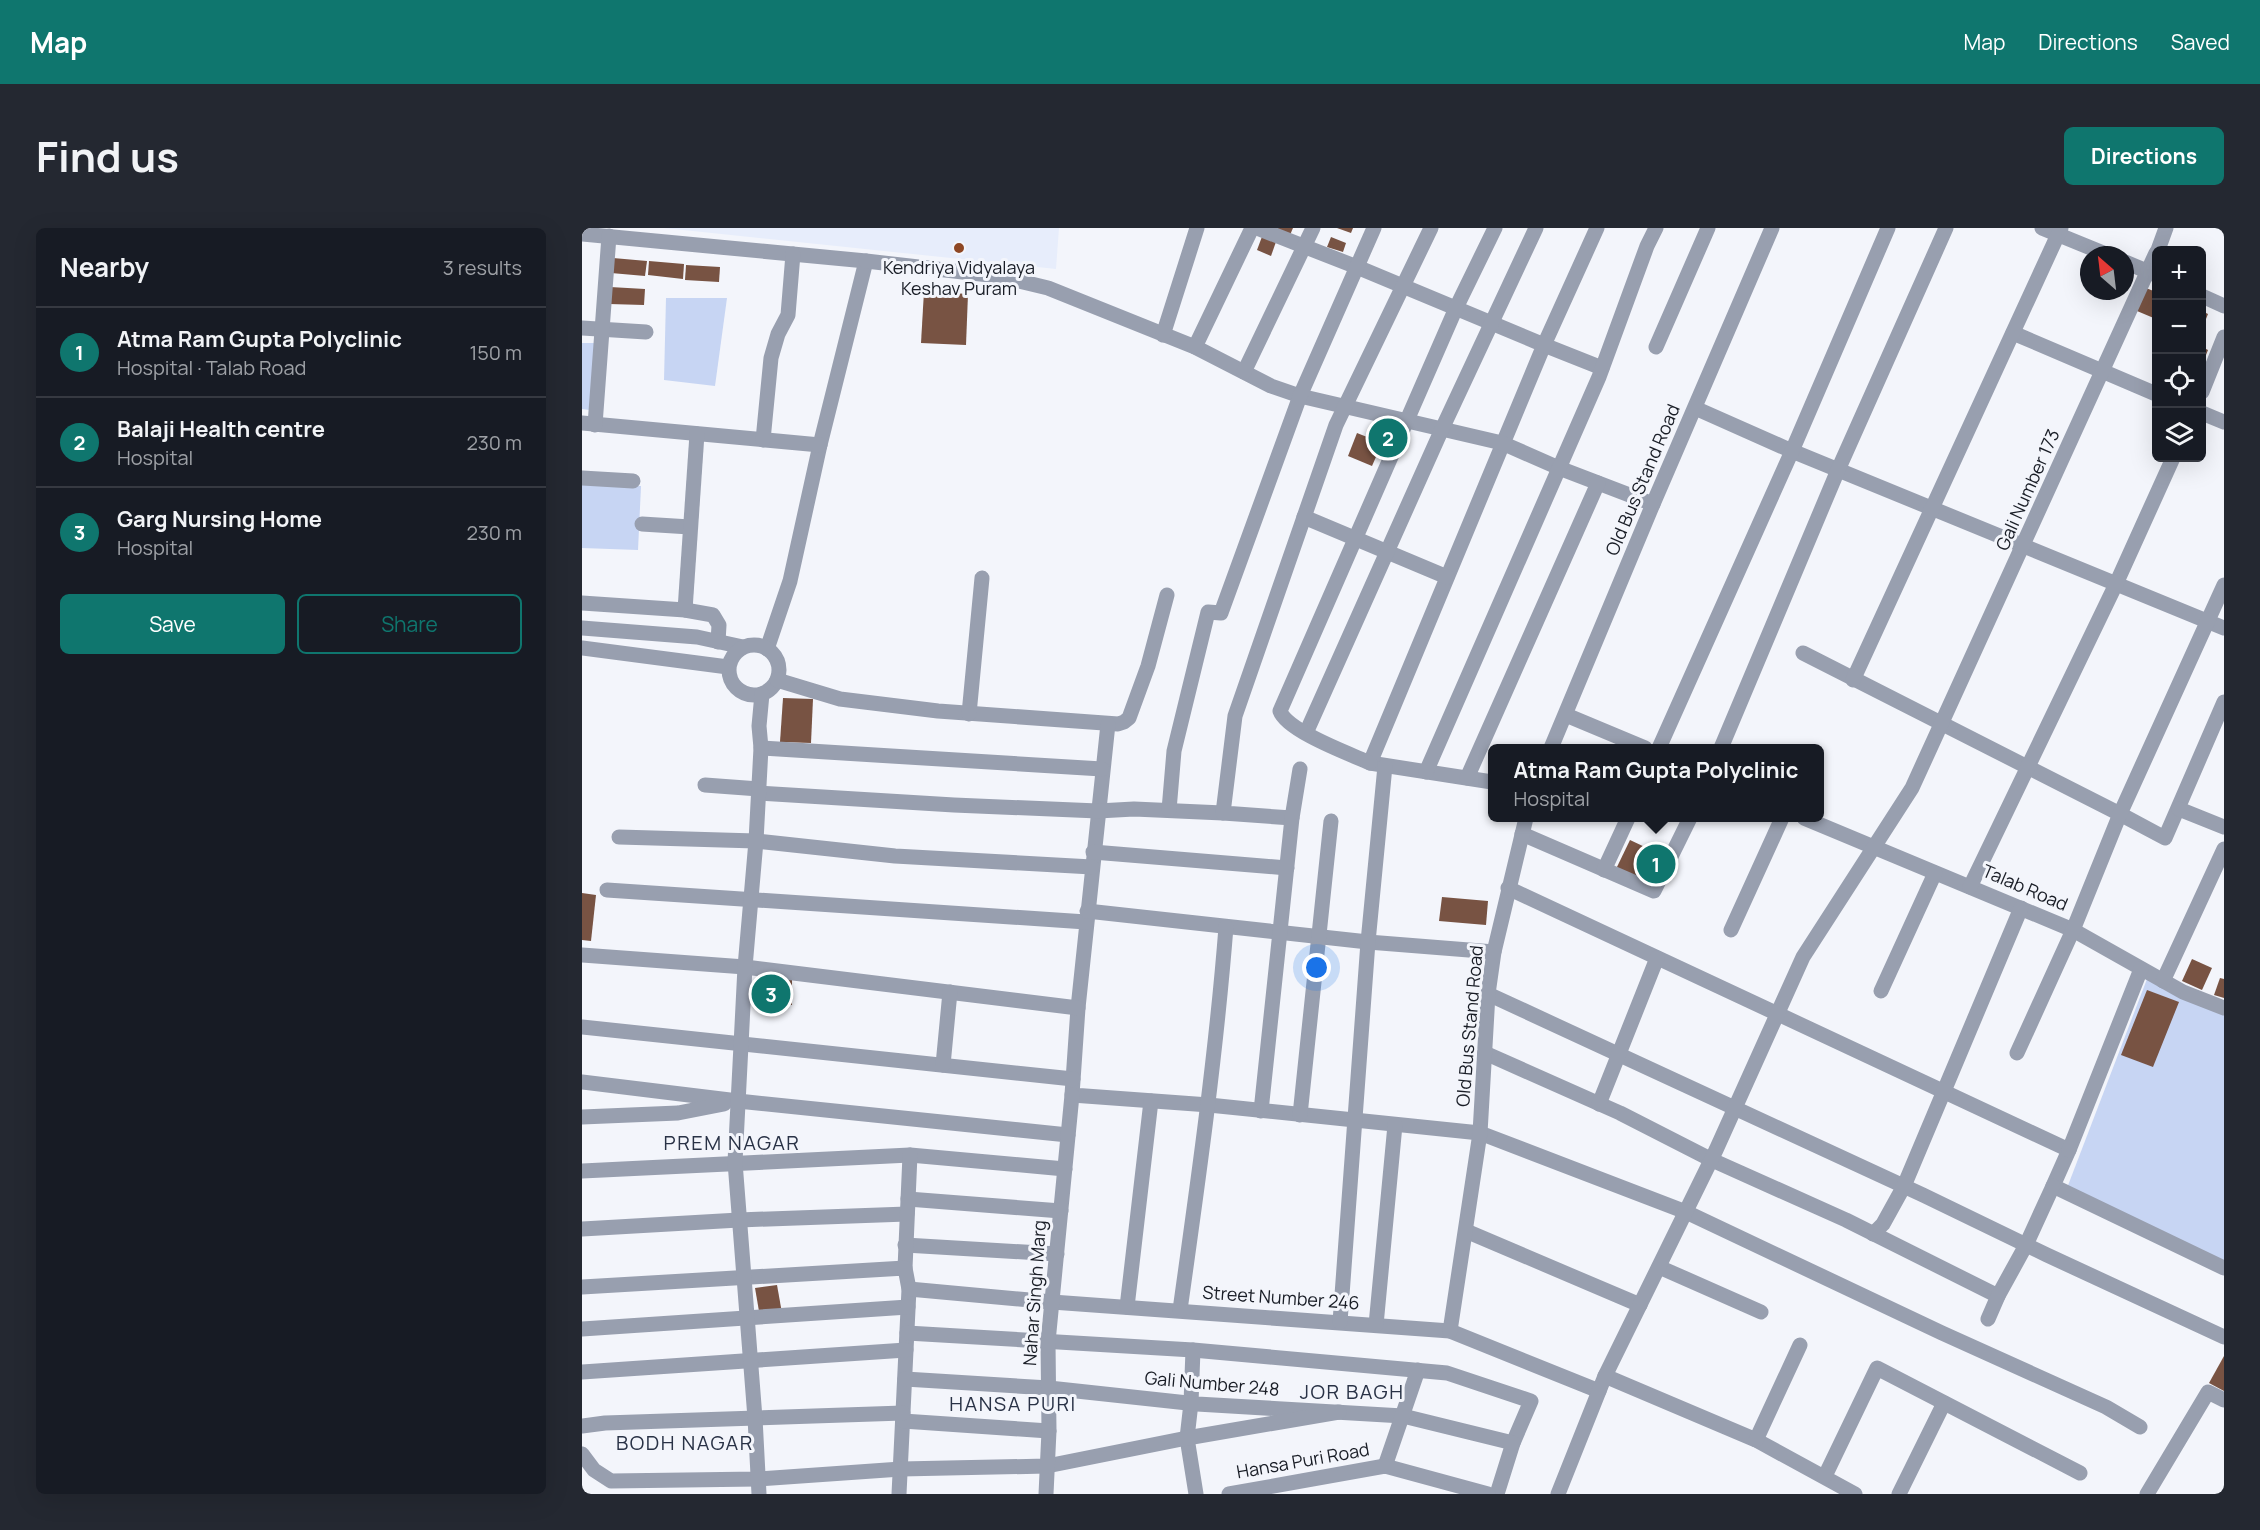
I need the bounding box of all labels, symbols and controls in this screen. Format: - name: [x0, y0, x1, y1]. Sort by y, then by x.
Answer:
- text: Map: [30, 23, 87, 61]
- text: Map: [1964, 28, 2005, 56]
- text: Directions: [2038, 28, 2138, 56]
- text: Saved: [2171, 28, 2230, 56]
- text: Find us: [36, 127, 179, 185]
- button: Directions: [2064, 127, 2224, 185]
- marker: Kendriya Vidyalaya Keshav Puram: [952, 241, 966, 255]
- north arrow: [2080, 246, 2134, 300]
- map controls: [2152, 246, 2206, 462]
- button: +: [2152, 246, 2206, 300]
- text: Nearby: [60, 249, 149, 285]
- text: 3 results: [443, 254, 522, 281]
- place label: Kendriya Vidyalaya Keshav Puram: [883, 255, 1035, 300]
- button: −: [2152, 300, 2206, 354]
- text: Atma Ram Gupta Polyclinic: [117, 324, 402, 354]
- text: 1: [75, 339, 84, 366]
- text: 150 m: [469, 339, 522, 366]
- text: Hospital · Talab Road: [117, 354, 306, 381]
- button: locate: [2152, 354, 2206, 408]
- street label: Old Bus Stand Road: [1599, 400, 1685, 559]
- button: layers: [2152, 408, 2206, 462]
- text: Balaji Health centre: [117, 414, 325, 444]
- pin: 2: [1368, 416, 1408, 460]
- street label: Gali Number 173: [1990, 425, 2065, 554]
- text: 2: [74, 429, 85, 456]
- text: 230 m: [466, 429, 522, 456]
- text: Hospital: [117, 444, 193, 471]
- text: Garg Nursing Home: [117, 504, 322, 534]
- text: 3: [74, 519, 85, 546]
- text: 230 m: [466, 519, 522, 546]
- text: Hospital: [117, 534, 193, 561]
- button: Save: [60, 594, 285, 654]
- button: Share: [297, 594, 522, 654]
- popup: [1488, 744, 1824, 822]
- text: Atma Ram Gupta Polyclinic: [1514, 755, 1798, 785]
- text: Hospital: [1514, 785, 1590, 812]
- pin: 1: [1636, 842, 1676, 886]
- street label: Talab Road: [1979, 858, 2072, 916]
- street label: Old Bus Stand Road: [1450, 944, 1488, 1108]
- your location: [1302, 953, 1331, 982]
- pin: 3: [752, 972, 790, 1017]
- district label: PREM NAGAR: [664, 1129, 800, 1156]
- street label: Nahar Singh Marg: [1017, 1219, 1051, 1367]
- street label: Street Number 246: [1202, 1280, 1361, 1314]
- street label: Gali Number 248: [1144, 1365, 1280, 1401]
- district label: JOR BAGH: [1300, 1378, 1404, 1405]
- district label: HANSA PURI: [949, 1390, 1077, 1417]
- district label: BODH NAGAR: [616, 1429, 754, 1456]
- street label: Hansa Puri Road: [1234, 1437, 1371, 1484]

